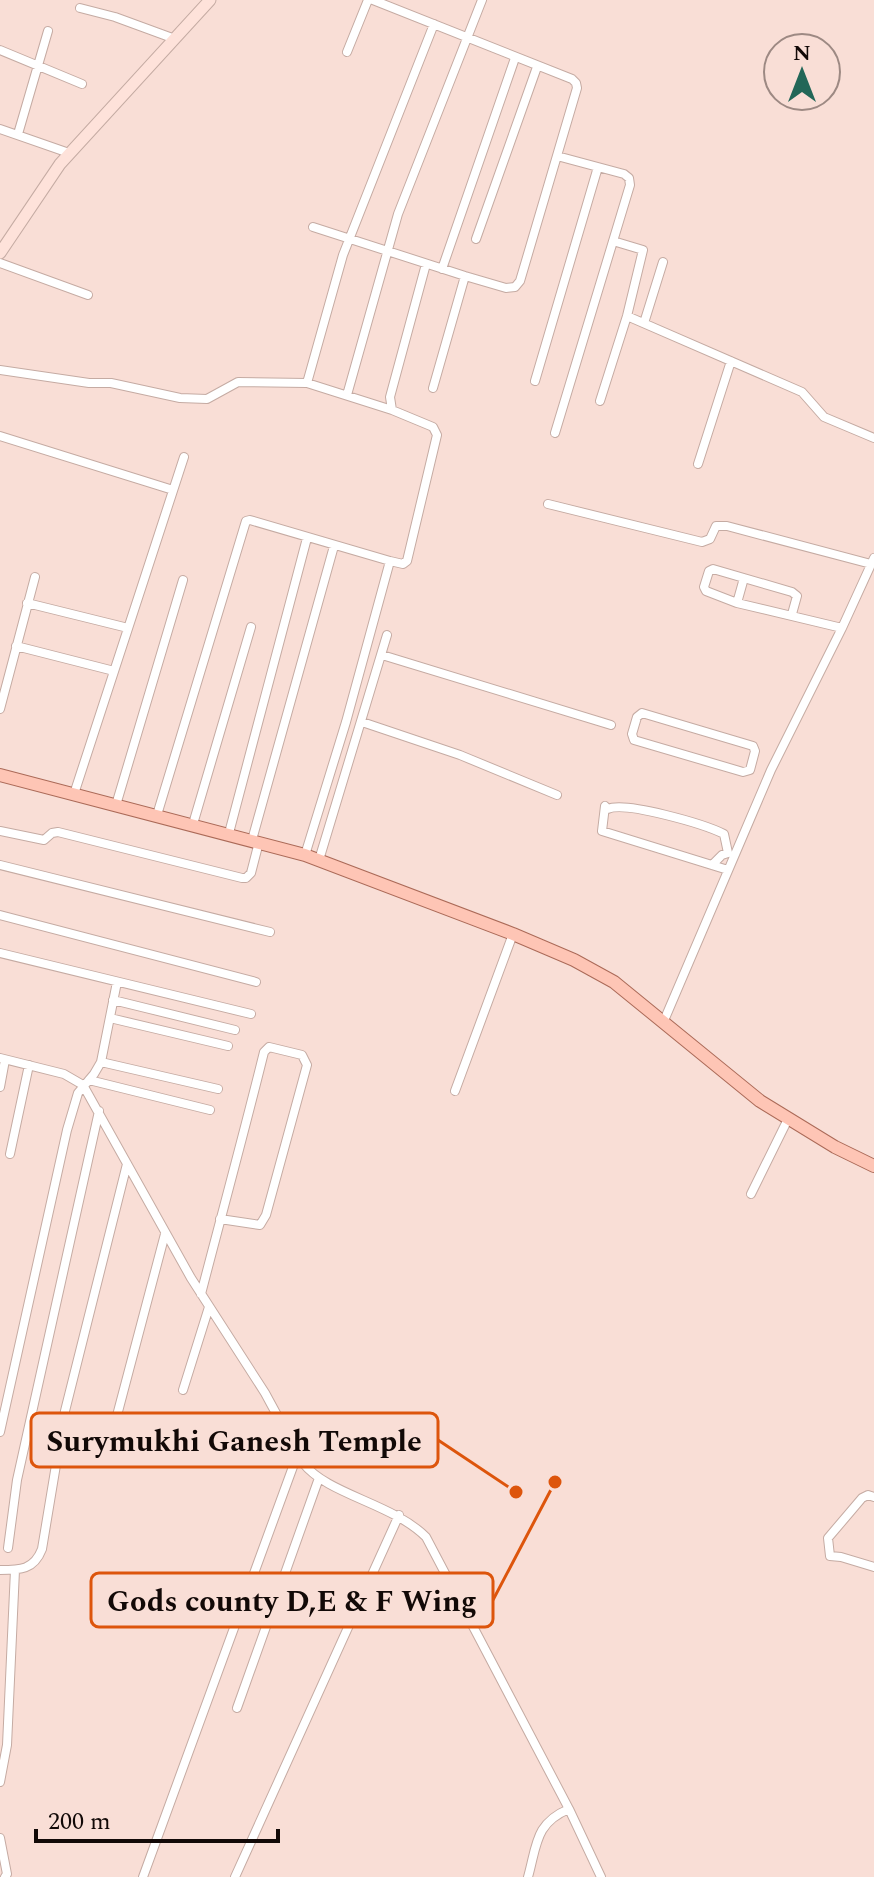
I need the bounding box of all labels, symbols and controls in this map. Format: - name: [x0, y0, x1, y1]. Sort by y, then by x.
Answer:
- north arrow: [762, 32, 842, 112]
- text: N: [793, 37, 811, 70]
- callout: Surymukhi Ganesh Temple: [31, 1413, 438, 1467]
- text: Surymukhi Ganesh Temple: [46, 1419, 422, 1465]
- callout: Gods county D,E & F Wing: [91, 1573, 493, 1627]
- text: Gods county D,E & F Wing: [107, 1579, 477, 1625]
- scale bar: [36, 1793, 278, 1843]
- text: 200 m: [48, 1804, 111, 1840]

